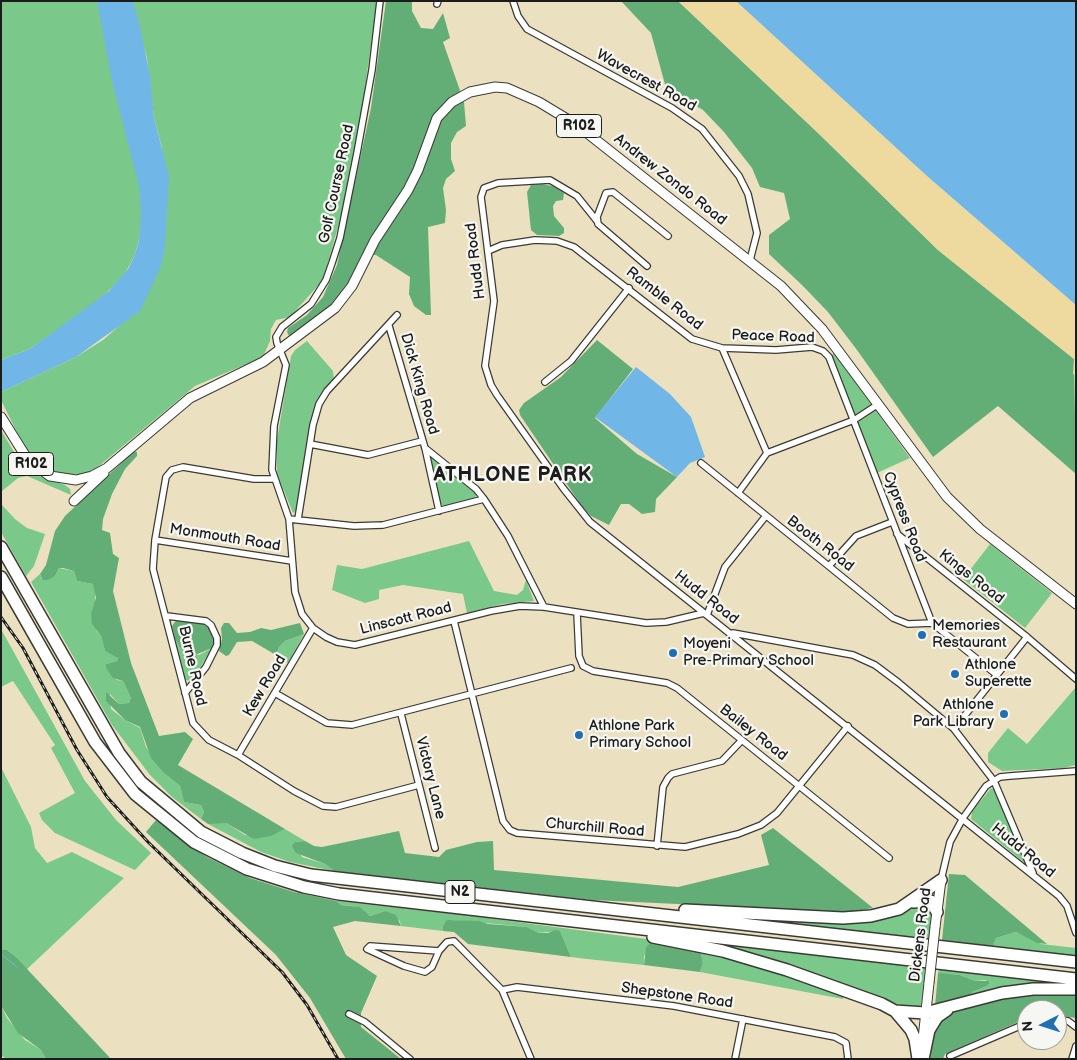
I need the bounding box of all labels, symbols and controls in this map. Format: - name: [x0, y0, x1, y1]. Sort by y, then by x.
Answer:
- street label: Wavecrest Road: [593, 46, 699, 116]
- road number: R102: [556, 114, 602, 138]
- street label: Golf Course Road: [316, 123, 358, 245]
- street label: Andrew Zondo Road: [610, 130, 730, 230]
- street label: Hudd Road: [462, 222, 490, 300]
- street label: Ramble Road: [622, 263, 706, 335]
- street label: Peace Road: [731, 327, 815, 347]
- street label: Dick King Road: [396, 331, 442, 437]
- road number: R102: [8, 452, 54, 476]
- district label: ATHLONE PARK: [432, 464, 594, 488]
- street label: Cypress Road: [879, 469, 929, 565]
- street label: Booth Road: [783, 512, 857, 576]
- street label: Monmouth Road: [168, 520, 282, 556]
- street label: Kings Road: [935, 546, 1007, 608]
- street label: Hudd Road: [670, 567, 742, 629]
- street label: Linscott Road: [358, 599, 454, 639]
- place label: Memories Restaurant: [932, 617, 1007, 652]
- street label: Burne Road: [174, 624, 210, 708]
- marker: Memories Restaurant: [916, 629, 928, 641]
- place label: Moyeni Pre-Primary School: [683, 635, 814, 670]
- marker: Moyeni Pre-Primary School: [667, 647, 679, 659]
- street label: Kew Road: [240, 652, 290, 720]
- place label: Athlone Superette: [965, 656, 1032, 691]
- marker: Athlone Superette: [949, 668, 961, 680]
- place label: Athlone Park Library: [913, 696, 994, 731]
- street label: Bailey Road: [715, 701, 791, 765]
- marker: Athlone Park Library: [998, 708, 1010, 720]
- place label: Athlone Park Primary School: [589, 717, 691, 752]
- marker: Athlone Park Primary School: [573, 729, 585, 741]
- street label: Victory Lane: [411, 735, 449, 821]
- street label: Churchill Road: [545, 815, 645, 841]
- street label: Hudd Road: [987, 820, 1059, 882]
- road number: N2: [445, 880, 475, 904]
- street label: Dickens Road: [906, 887, 936, 983]
- street label: Shepstone Road: [620, 979, 734, 1013]
- north arrow: [1017, 1000, 1067, 1050]
- text: N: [1019, 1020, 1036, 1032]

